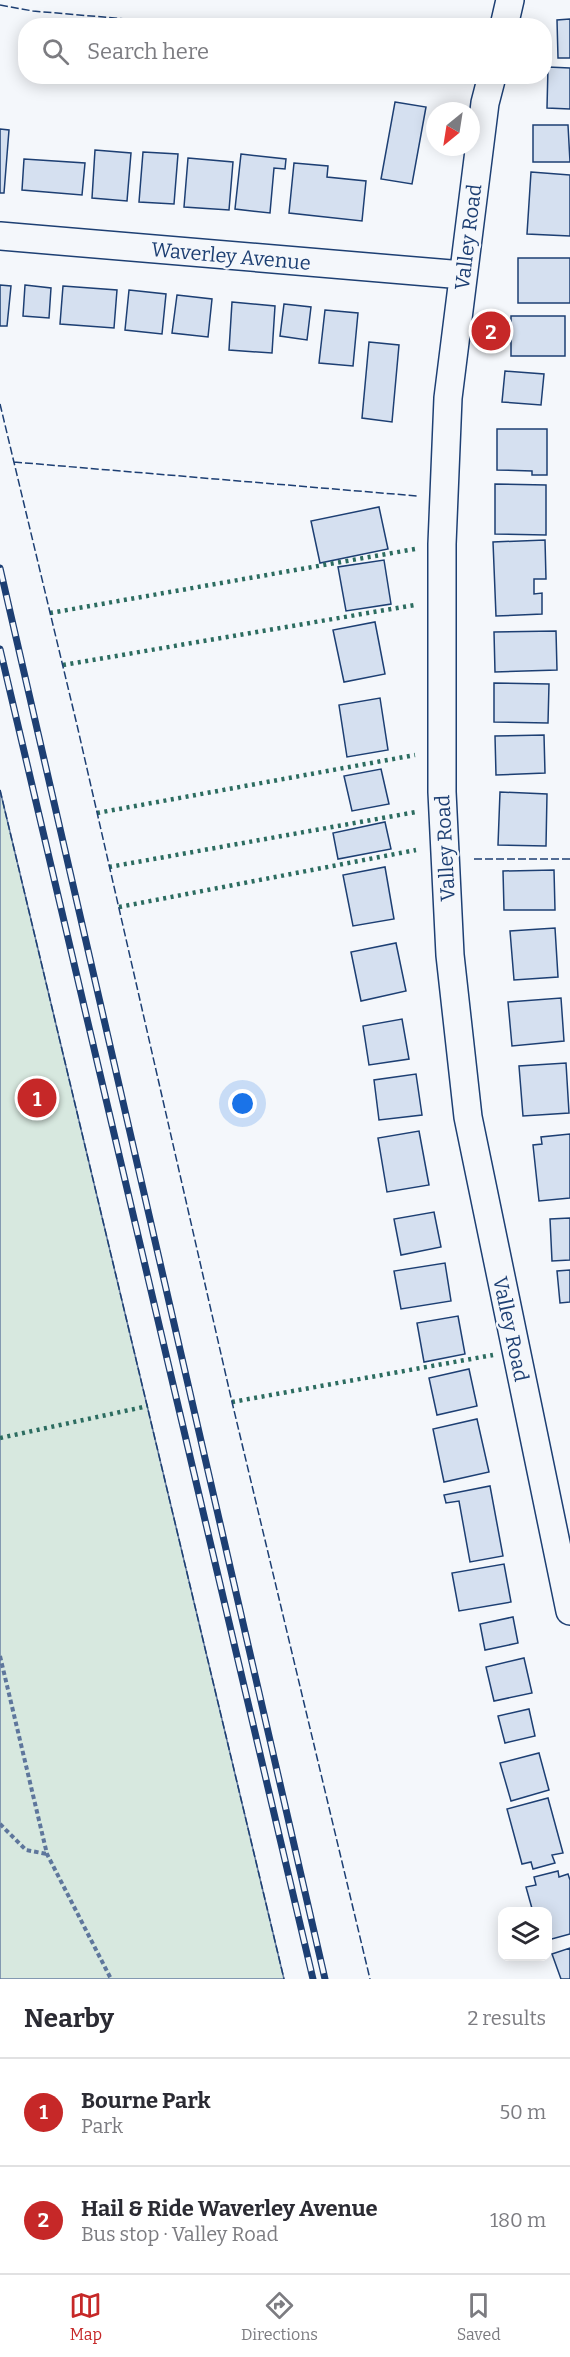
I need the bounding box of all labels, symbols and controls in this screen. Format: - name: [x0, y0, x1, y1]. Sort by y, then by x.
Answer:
- search box: [18, 18, 552, 84]
- icon: search: [39, 35, 72, 68]
- text: Search here: [87, 38, 209, 65]
- north arrow: [426, 102, 480, 156]
- street label: Valley Road: [450, 182, 486, 291]
- street label: Waverley Avenue: [150, 237, 312, 275]
- pin: 2: [472, 308, 510, 354]
- street label: Valley Road: [430, 794, 460, 902]
- pin: 1: [18, 1076, 57, 1120]
- your location: [228, 1089, 257, 1118]
- street label: Valley Road: [488, 1274, 534, 1384]
- map controls: [498, 1907, 552, 1961]
- button: layers: [498, 1907, 552, 1961]
- text: Nearby: [24, 2003, 114, 2034]
- text: 2 results: [467, 2006, 546, 2030]
- text: Bourne Park: [81, 2087, 210, 2114]
- text: 1: [39, 2100, 48, 2124]
- text: 50 m: [499, 2100, 546, 2124]
- text: Park: [81, 2114, 123, 2138]
- text: Hail & Ride Waverley Avenue: [81, 2195, 378, 2222]
- text: 2: [38, 2208, 49, 2232]
- text: 180 m: [490, 2208, 546, 2232]
- text: Bus stop · Valley Road: [81, 2222, 278, 2246]
- tab: Map: [69, 2289, 102, 2344]
- tab: Directions: [241, 2289, 318, 2344]
- tab: Saved: [457, 2289, 501, 2344]

